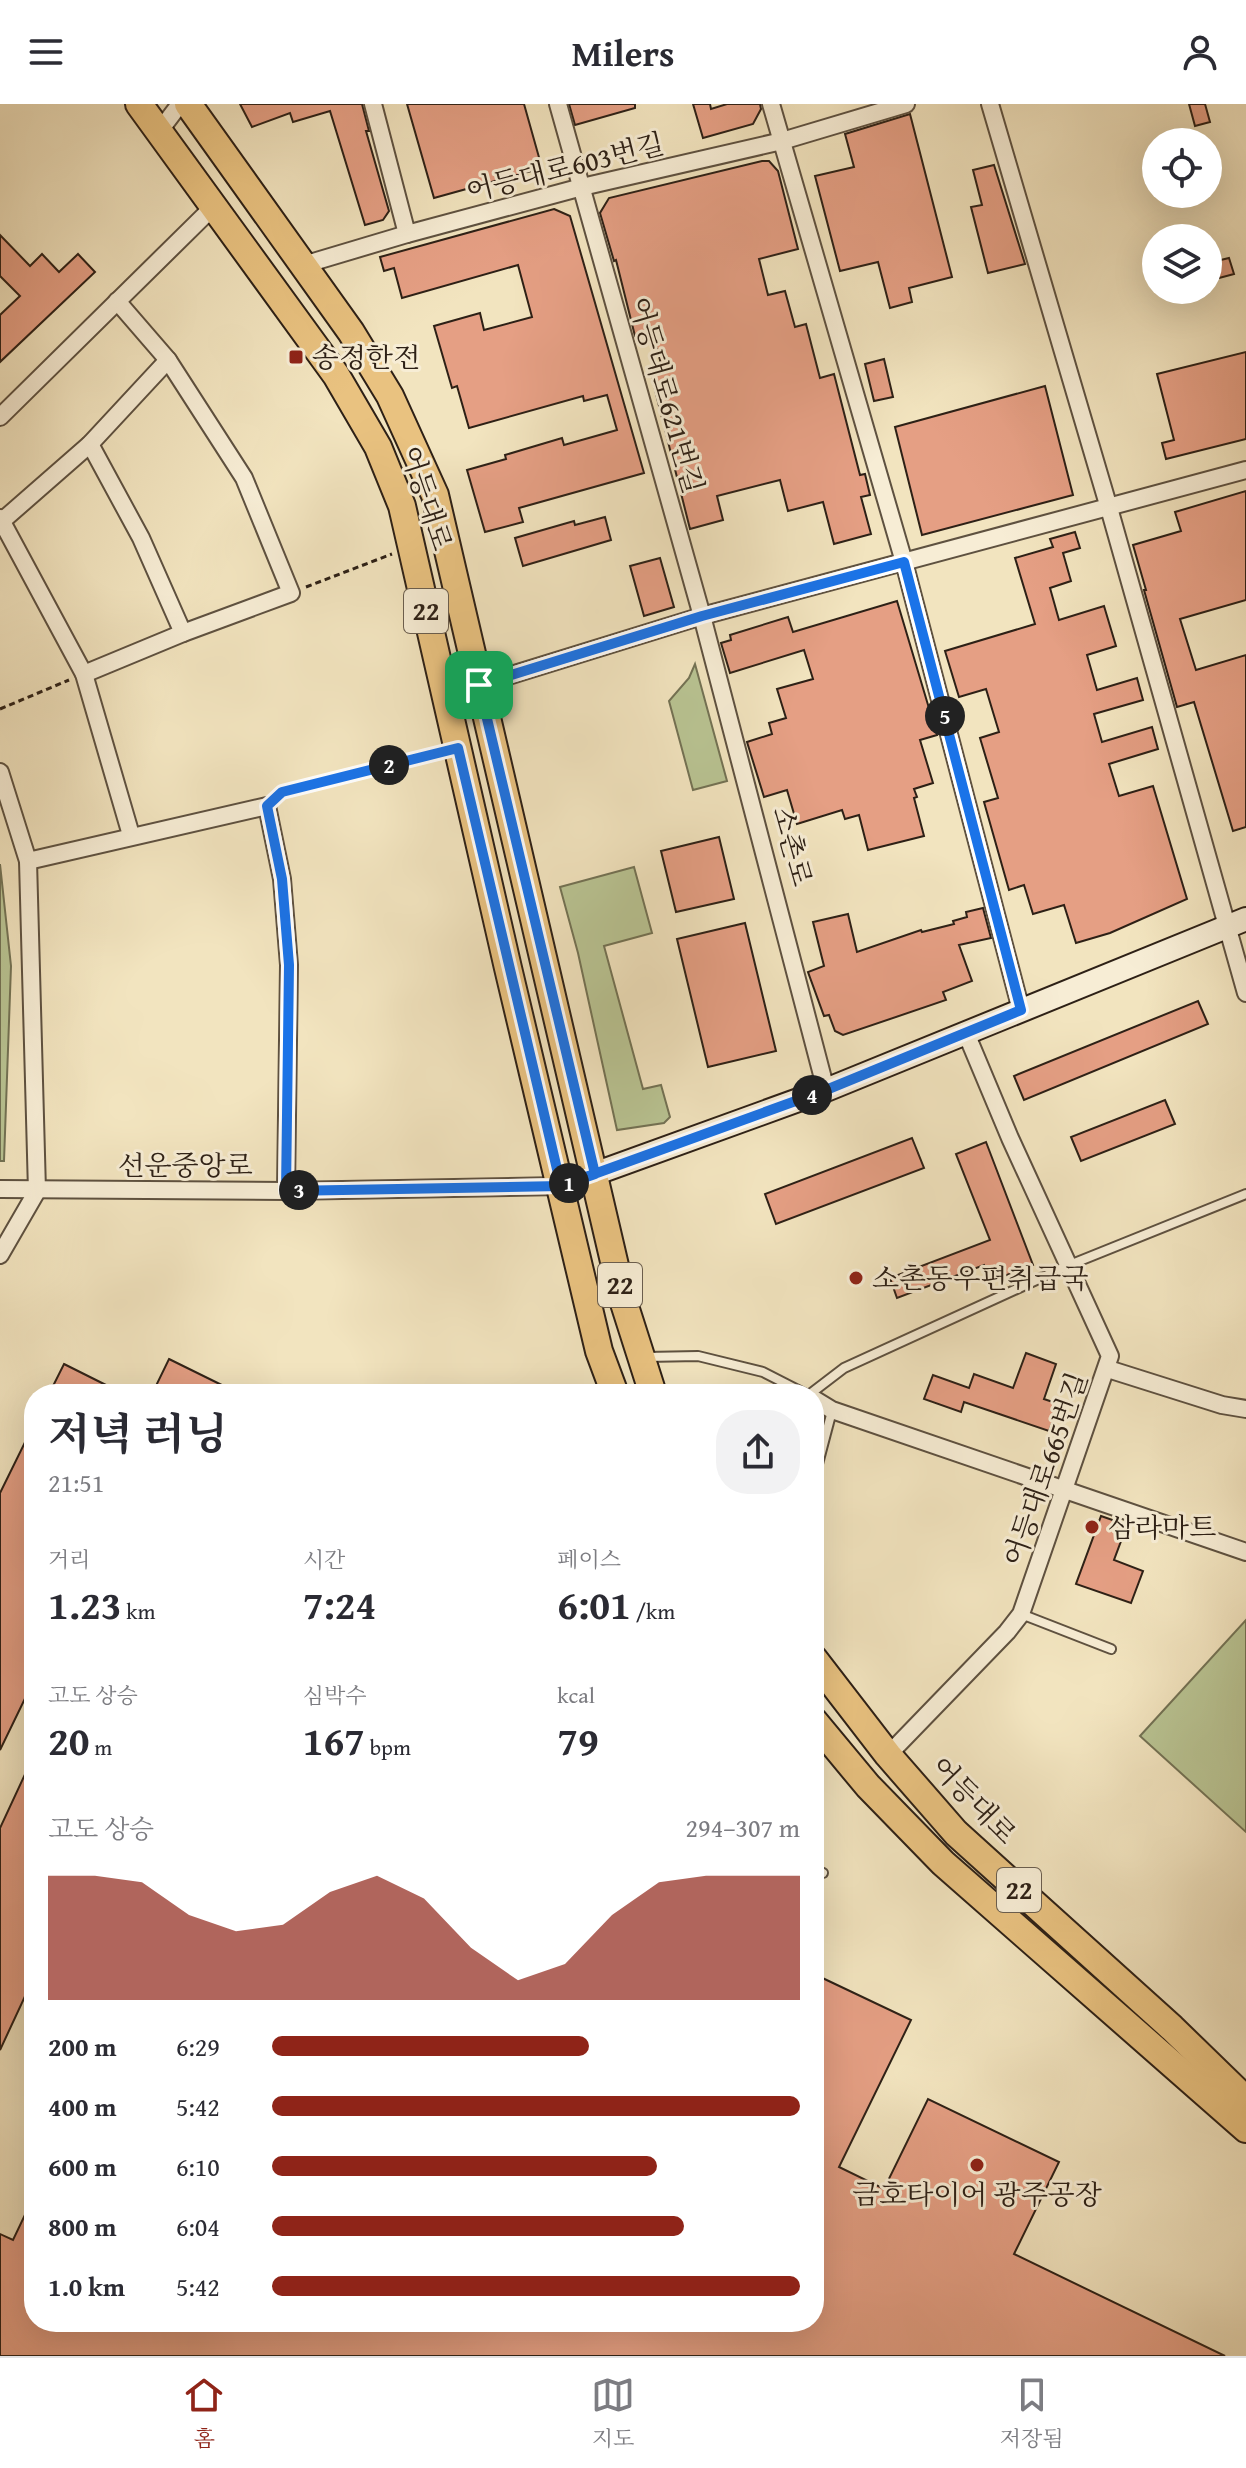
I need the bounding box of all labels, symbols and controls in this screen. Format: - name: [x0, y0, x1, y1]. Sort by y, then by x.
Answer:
- text: Milers: [572, 26, 674, 79]
- icon: menu: [24, 30, 68, 74]
- icon: person: [1178, 30, 1222, 74]
- street label: 어등대로603번길: [462, 122, 668, 211]
- map controls: [1142, 128, 1222, 304]
- button: locate: [1142, 128, 1222, 208]
- button: layers: [1142, 224, 1222, 304]
- street label: 어등대로621번길: [620, 292, 715, 498]
- place label: 송정한전: [312, 336, 420, 377]
- marker: 송정한전: [287, 348, 305, 366]
- street label: 어등대로: [391, 440, 464, 556]
- road number: 22: [404, 589, 448, 633]
- pin: [445, 651, 513, 719]
- icon: arrive: [457, 663, 501, 707]
- pin: 5: [925, 696, 965, 736]
- text: 5: [939, 700, 951, 732]
- pin: 2: [369, 745, 409, 785]
- text: 2: [383, 749, 395, 781]
- street label: 소촌로: [763, 801, 824, 890]
- pin: 4: [792, 1075, 832, 1115]
- text: 4: [806, 1079, 818, 1111]
- street label: 선운중앙로: [117, 1144, 253, 1185]
- pin: 1: [549, 1163, 589, 1203]
- text: 1: [563, 1167, 575, 1199]
- pin: 3: [279, 1170, 319, 1210]
- text: 3: [293, 1174, 305, 1206]
- place label: 소촌동우편취급국: [872, 1257, 1088, 1298]
- road number: 22: [598, 1263, 642, 1307]
- marker: 소촌동우편취급국: [847, 1269, 865, 1287]
- street label: 어등대로665번길: [992, 1366, 1097, 1571]
- text: 저녁 러닝: [48, 1401, 228, 1465]
- button: share: [716, 1410, 800, 1494]
- text: 21:51: [48, 1463, 104, 1502]
- place label: 삼라마트: [1108, 1506, 1216, 1547]
- marker: 삼라마트: [1083, 1518, 1101, 1536]
- text: 거리: [48, 1543, 91, 1575]
- text: 시간: [303, 1543, 345, 1575]
- text: 페이스: [557, 1543, 621, 1575]
- text: 1.23: [48, 1575, 121, 1634]
- text: 7:24: [303, 1575, 376, 1634]
- text: 6:01: [557, 1575, 631, 1634]
- text: km: [121, 1595, 155, 1627]
- text: /km: [631, 1595, 675, 1627]
- text: 고도 상승: [48, 1679, 138, 1711]
- text: 심박수: [303, 1679, 366, 1711]
- text: kcal: [557, 1679, 595, 1711]
- text: 20: [48, 1711, 89, 1770]
- text: 167: [303, 1711, 365, 1770]
- text: 79: [557, 1711, 599, 1770]
- text: m: [89, 1731, 112, 1763]
- text: bpm: [365, 1731, 411, 1763]
- street label: 어등대로: [922, 1746, 1027, 1853]
- text: 294–307 m: [686, 1808, 800, 1847]
- text: 고도 상승: [48, 1809, 154, 1848]
- road number: 22: [997, 1868, 1041, 1912]
- text: 200 m: [48, 2027, 116, 2066]
- text: 6:29: [176, 2027, 220, 2066]
- text: 400 m: [48, 2087, 116, 2126]
- text: 5:42: [176, 2087, 220, 2126]
- text: 600 m: [48, 2147, 116, 2186]
- text: 6:10: [176, 2147, 220, 2186]
- marker: 금호타이어 광주공장: [968, 2156, 986, 2174]
- place label: 금호타이어 광주공장: [852, 2173, 1102, 2214]
- text: 800 m: [48, 2207, 116, 2246]
- text: 6:04: [176, 2207, 220, 2246]
- text: 1.0 km: [48, 2267, 125, 2306]
- text: 5:42: [176, 2267, 220, 2306]
- tab: 홈: [182, 2373, 226, 2454]
- tab: 지도: [591, 2373, 635, 2454]
- tab: 저장됨: [1000, 2373, 1064, 2454]

